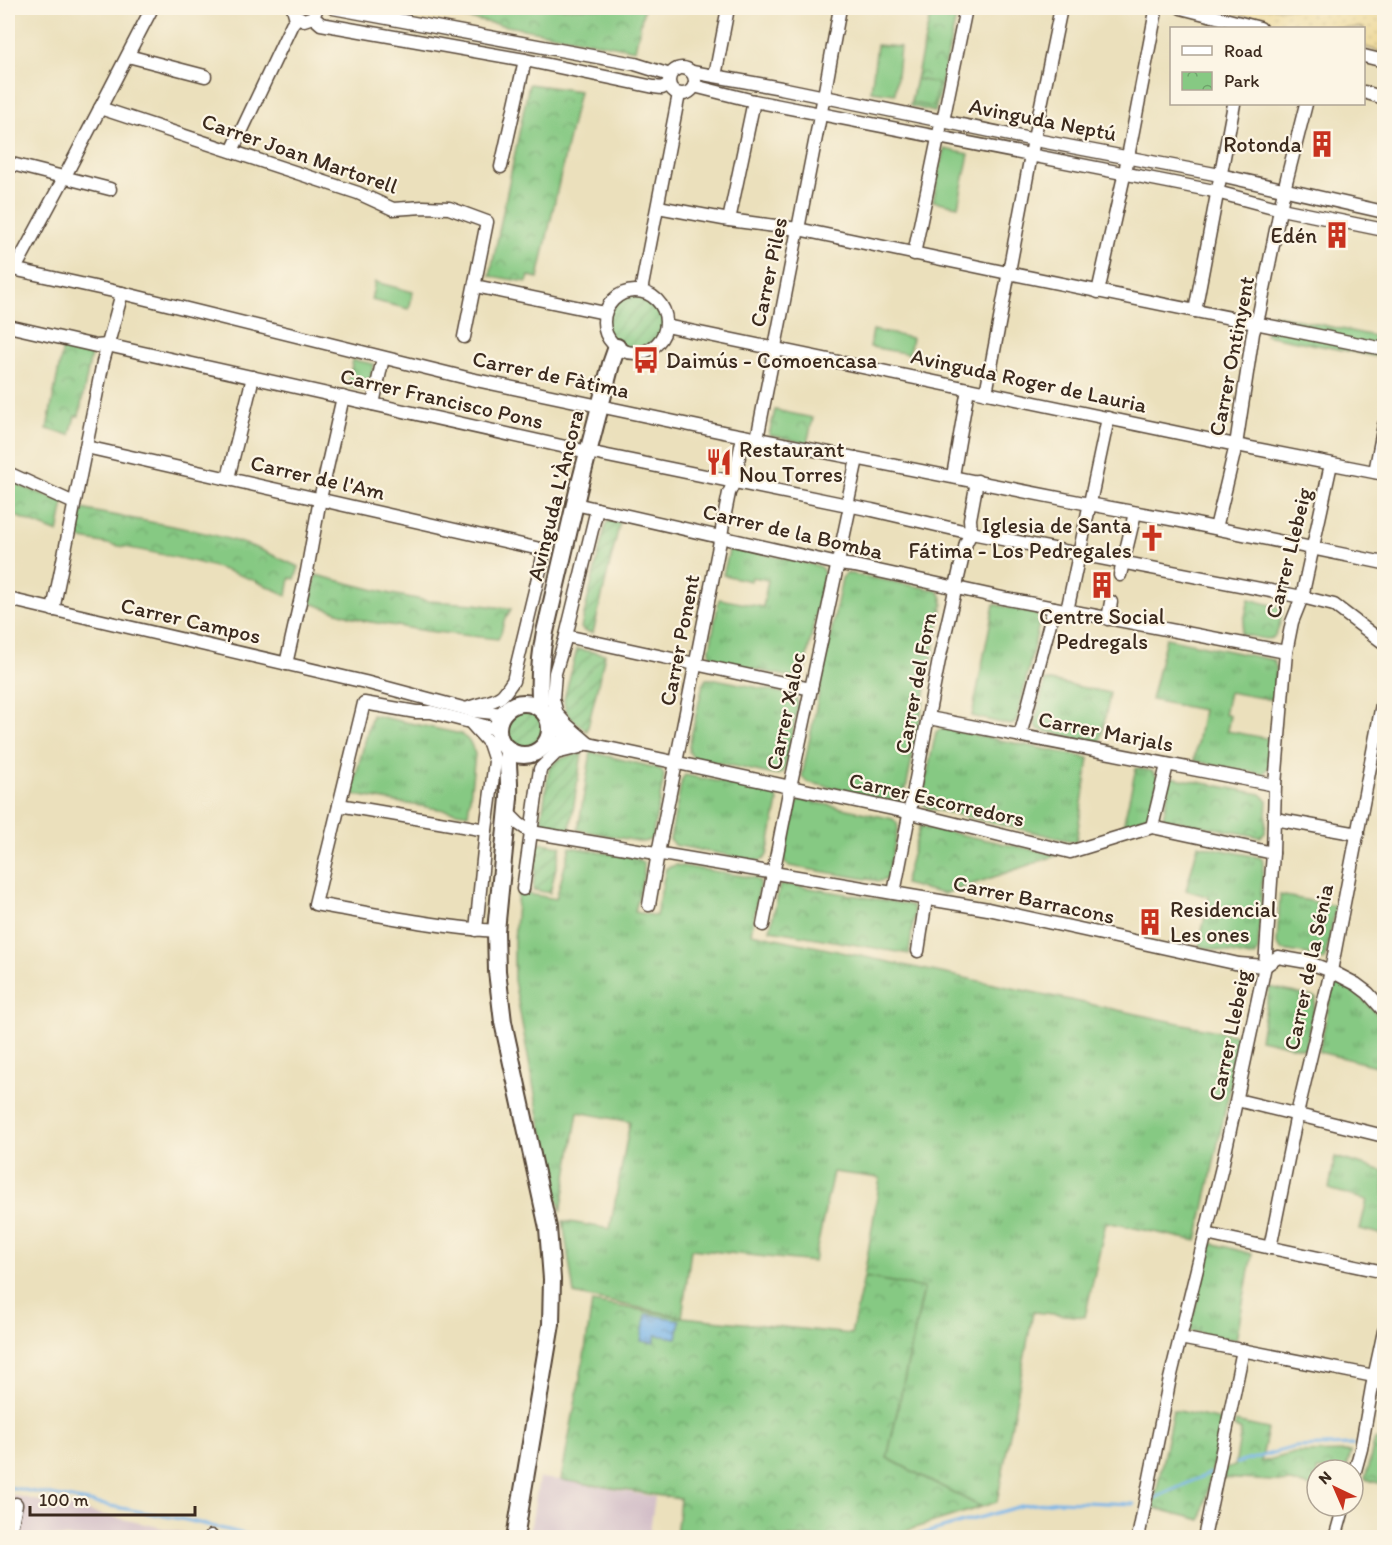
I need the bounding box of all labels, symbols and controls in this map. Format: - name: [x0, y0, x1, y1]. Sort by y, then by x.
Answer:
- legend: [1170, 27, 1365, 105]
- text: Road: [1224, 40, 1263, 62]
- text: Park: [1224, 70, 1259, 92]
- street label: Avinguda Neptú: [967, 92, 1119, 147]
- street label: Carrer Joan Martorell: [198, 107, 401, 200]
- building icon: Rotonda: [1307, 129, 1337, 159]
- place label: Rotonda: [1223, 131, 1303, 158]
- street label: Carrer Piles: [744, 215, 793, 329]
- building icon: Edén: [1322, 220, 1352, 250]
- place label: Edén: [1270, 222, 1317, 249]
- street label: Carrer Ontinyent: [1203, 274, 1260, 438]
- street label: Avinguda Roger de Lauria: [908, 342, 1150, 419]
- street label: Carrer de Fàtima: [470, 345, 632, 404]
- bus stop icon: Daimús - Comoencasa: [631, 345, 661, 375]
- place label: Daimús - Comoencasa: [666, 347, 877, 374]
- street label: Carrer Francisco Pons: [338, 362, 546, 435]
- street label: Avinguda L'Àncora: [521, 407, 590, 583]
- place label: Restaurant Nou Torres: [739, 436, 845, 488]
- restaurant icon: Restaurant Nou Torres: [704, 447, 734, 477]
- street label: Carrer de l'Am: [248, 449, 388, 506]
- street label: Carrer Llebeig: [1259, 484, 1318, 621]
- street label: Carrer de la Bomba: [700, 498, 886, 565]
- place label: Iglesia de Santa Fátima - Los Pedregales: [909, 512, 1133, 564]
- church icon: Iglesia de Santa Fátima - Los Pedregales: [1137, 523, 1167, 553]
- building icon: Centre Social Pedregals: [1087, 570, 1117, 600]
- street label: Carrer Ponent: [654, 572, 705, 708]
- street label: Carrer Campos: [118, 591, 264, 650]
- place label: Centre Social Pedregals: [1039, 603, 1165, 655]
- street label: Carrer del Forn: [889, 609, 943, 756]
- street label: Carrer Xaloc: [760, 650, 811, 772]
- street label: Carrer Marjals: [1036, 705, 1176, 758]
- street label: Carrer Escorredors: [846, 766, 1027, 833]
- street label: Carrer Barracons: [951, 869, 1117, 930]
- street label: Carrer de la Sénia: [1278, 881, 1339, 1053]
- place label: Residencial Les ones: [1170, 896, 1277, 948]
- building icon: Residencial Les ones: [1135, 907, 1165, 937]
- street label: Carrer Llebeig: [1202, 966, 1257, 1103]
- north arrow: [1305, 1458, 1365, 1518]
- text: N: [1314, 1467, 1335, 1488]
- scale bar: [30, 1479, 195, 1517]
- text: 100 m: [39, 1489, 89, 1511]

